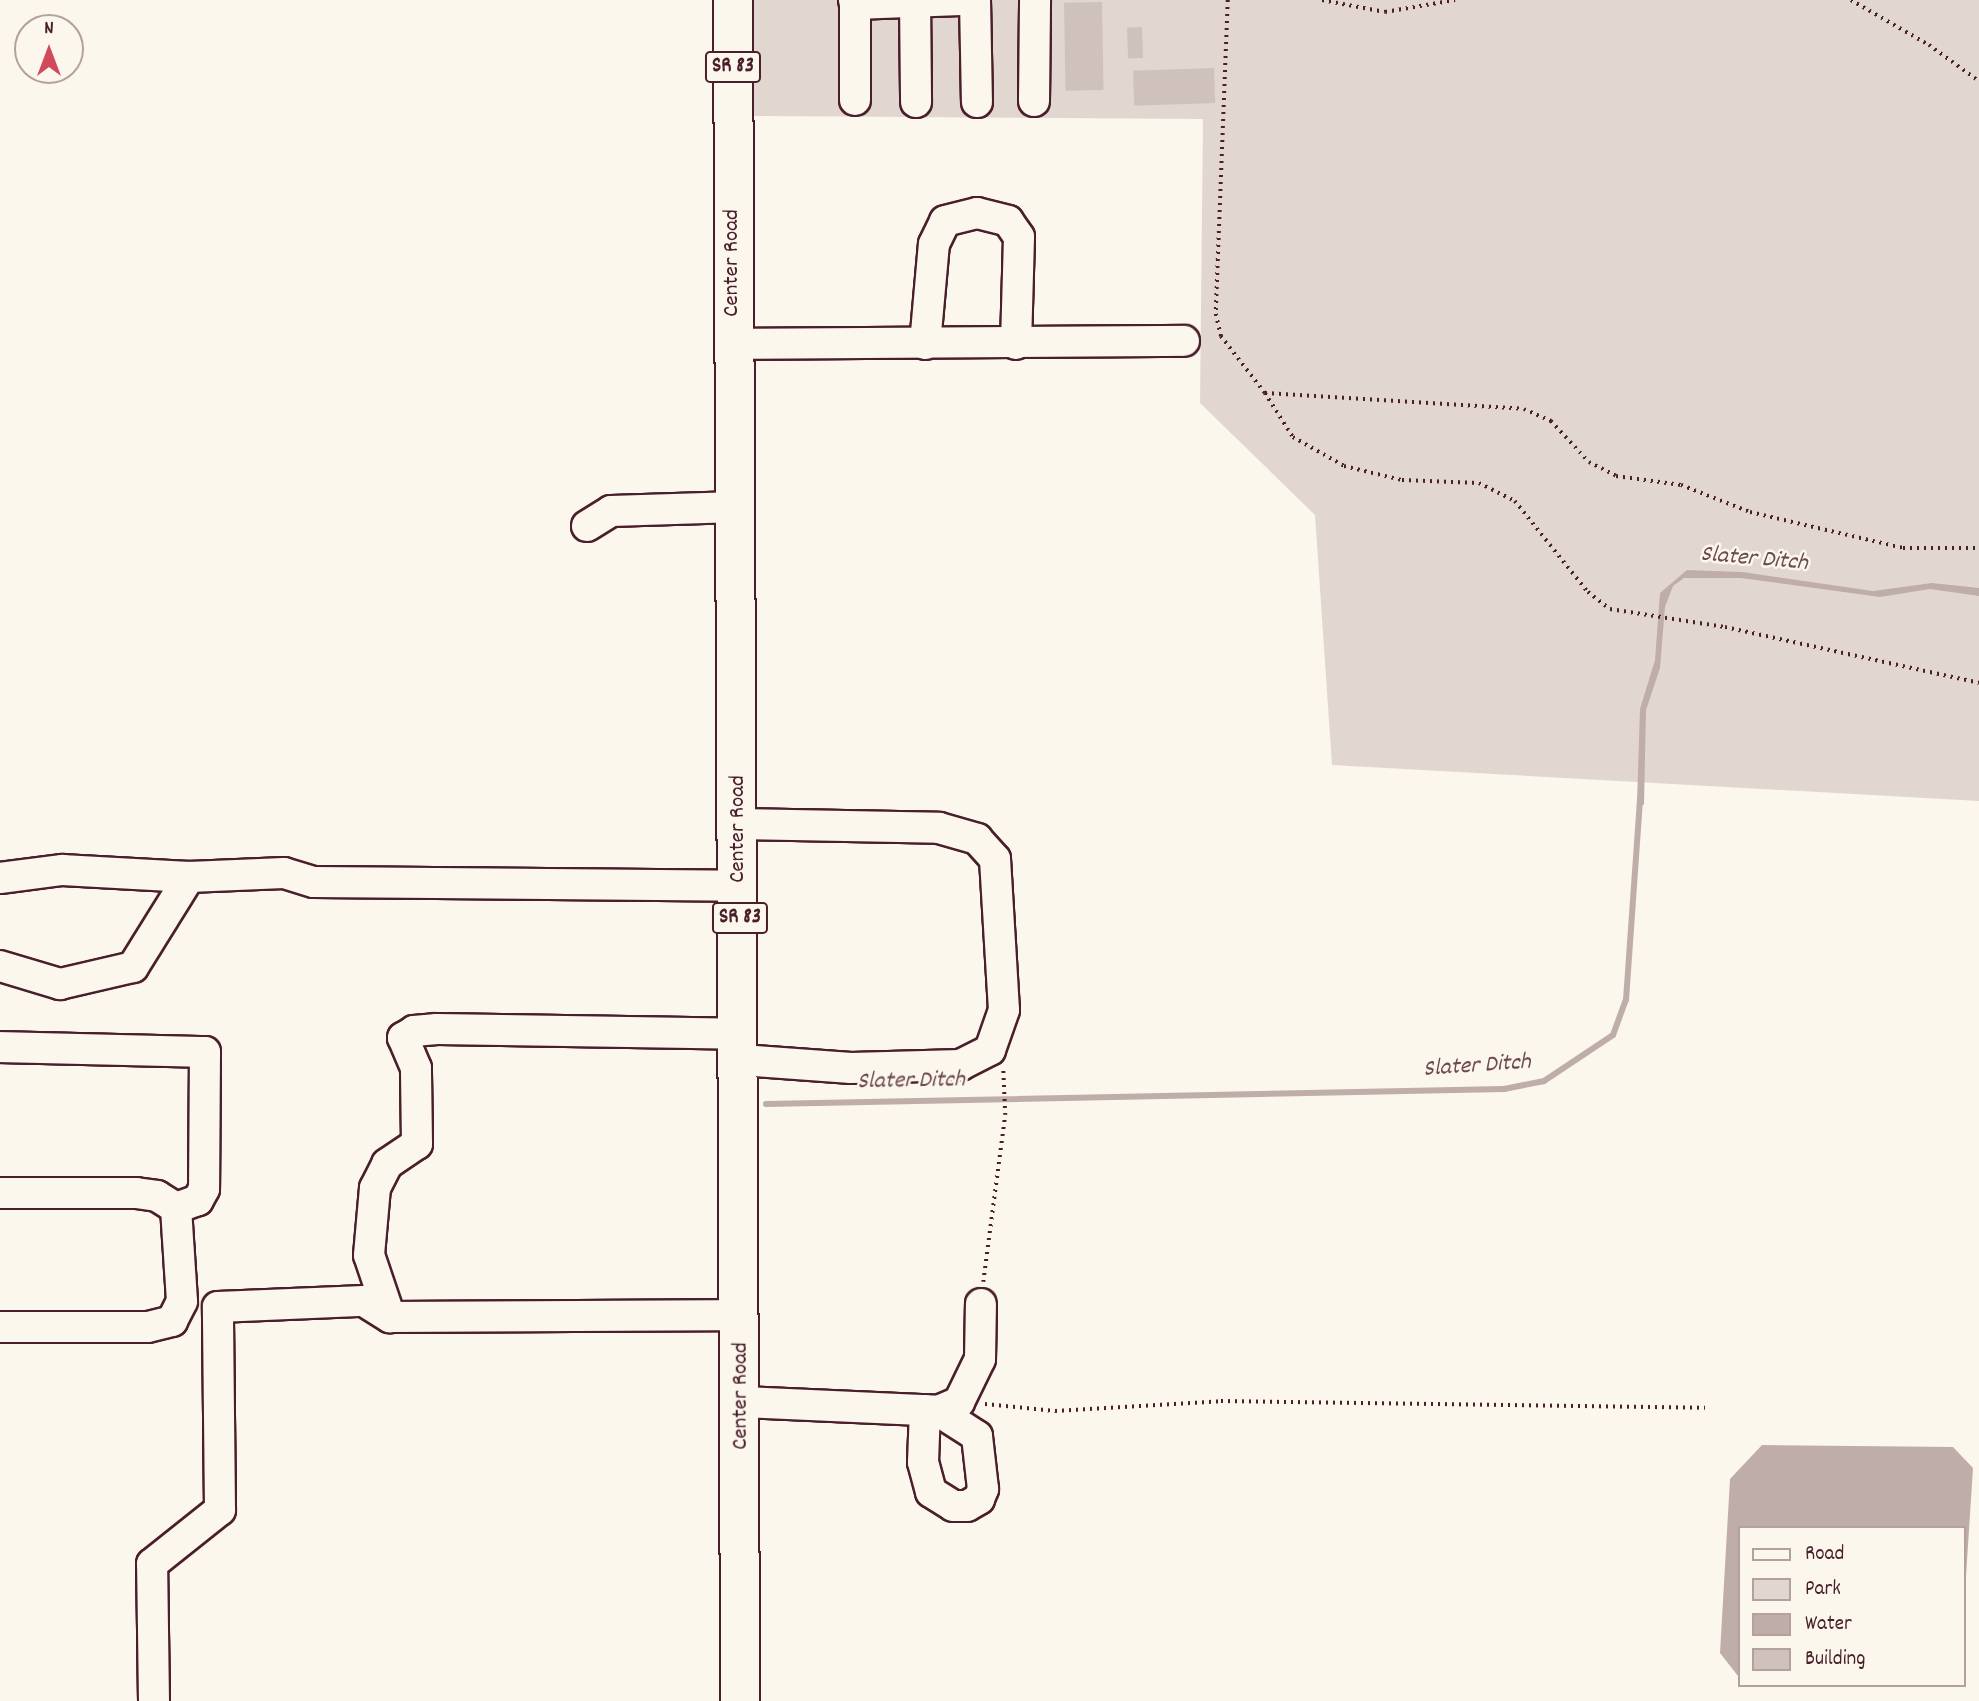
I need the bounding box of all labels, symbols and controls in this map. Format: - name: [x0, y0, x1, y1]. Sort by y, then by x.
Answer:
- north arrow: [14, 14, 84, 84]
- text: N: [44, 16, 54, 43]
- road number: SR 83: [703, 50, 763, 84]
- street label: Center Road: [719, 209, 747, 317]
- water label: Slater Ditch: [1699, 541, 1809, 579]
- street label: Center Road: [725, 775, 753, 883]
- road number: SR 83: [710, 900, 770, 936]
- water label: Slater Ditch: [1422, 1049, 1532, 1085]
- water label: Slater Ditch: [857, 1067, 965, 1097]
- street label: Center Road: [728, 1342, 756, 1450]
- legend: [1738, 1526, 1965, 1687]
- text: Road: [1805, 1540, 1844, 1570]
- text: Park: [1805, 1575, 1841, 1605]
- text: Water: [1805, 1610, 1852, 1640]
- text: Building: [1805, 1645, 1865, 1675]

